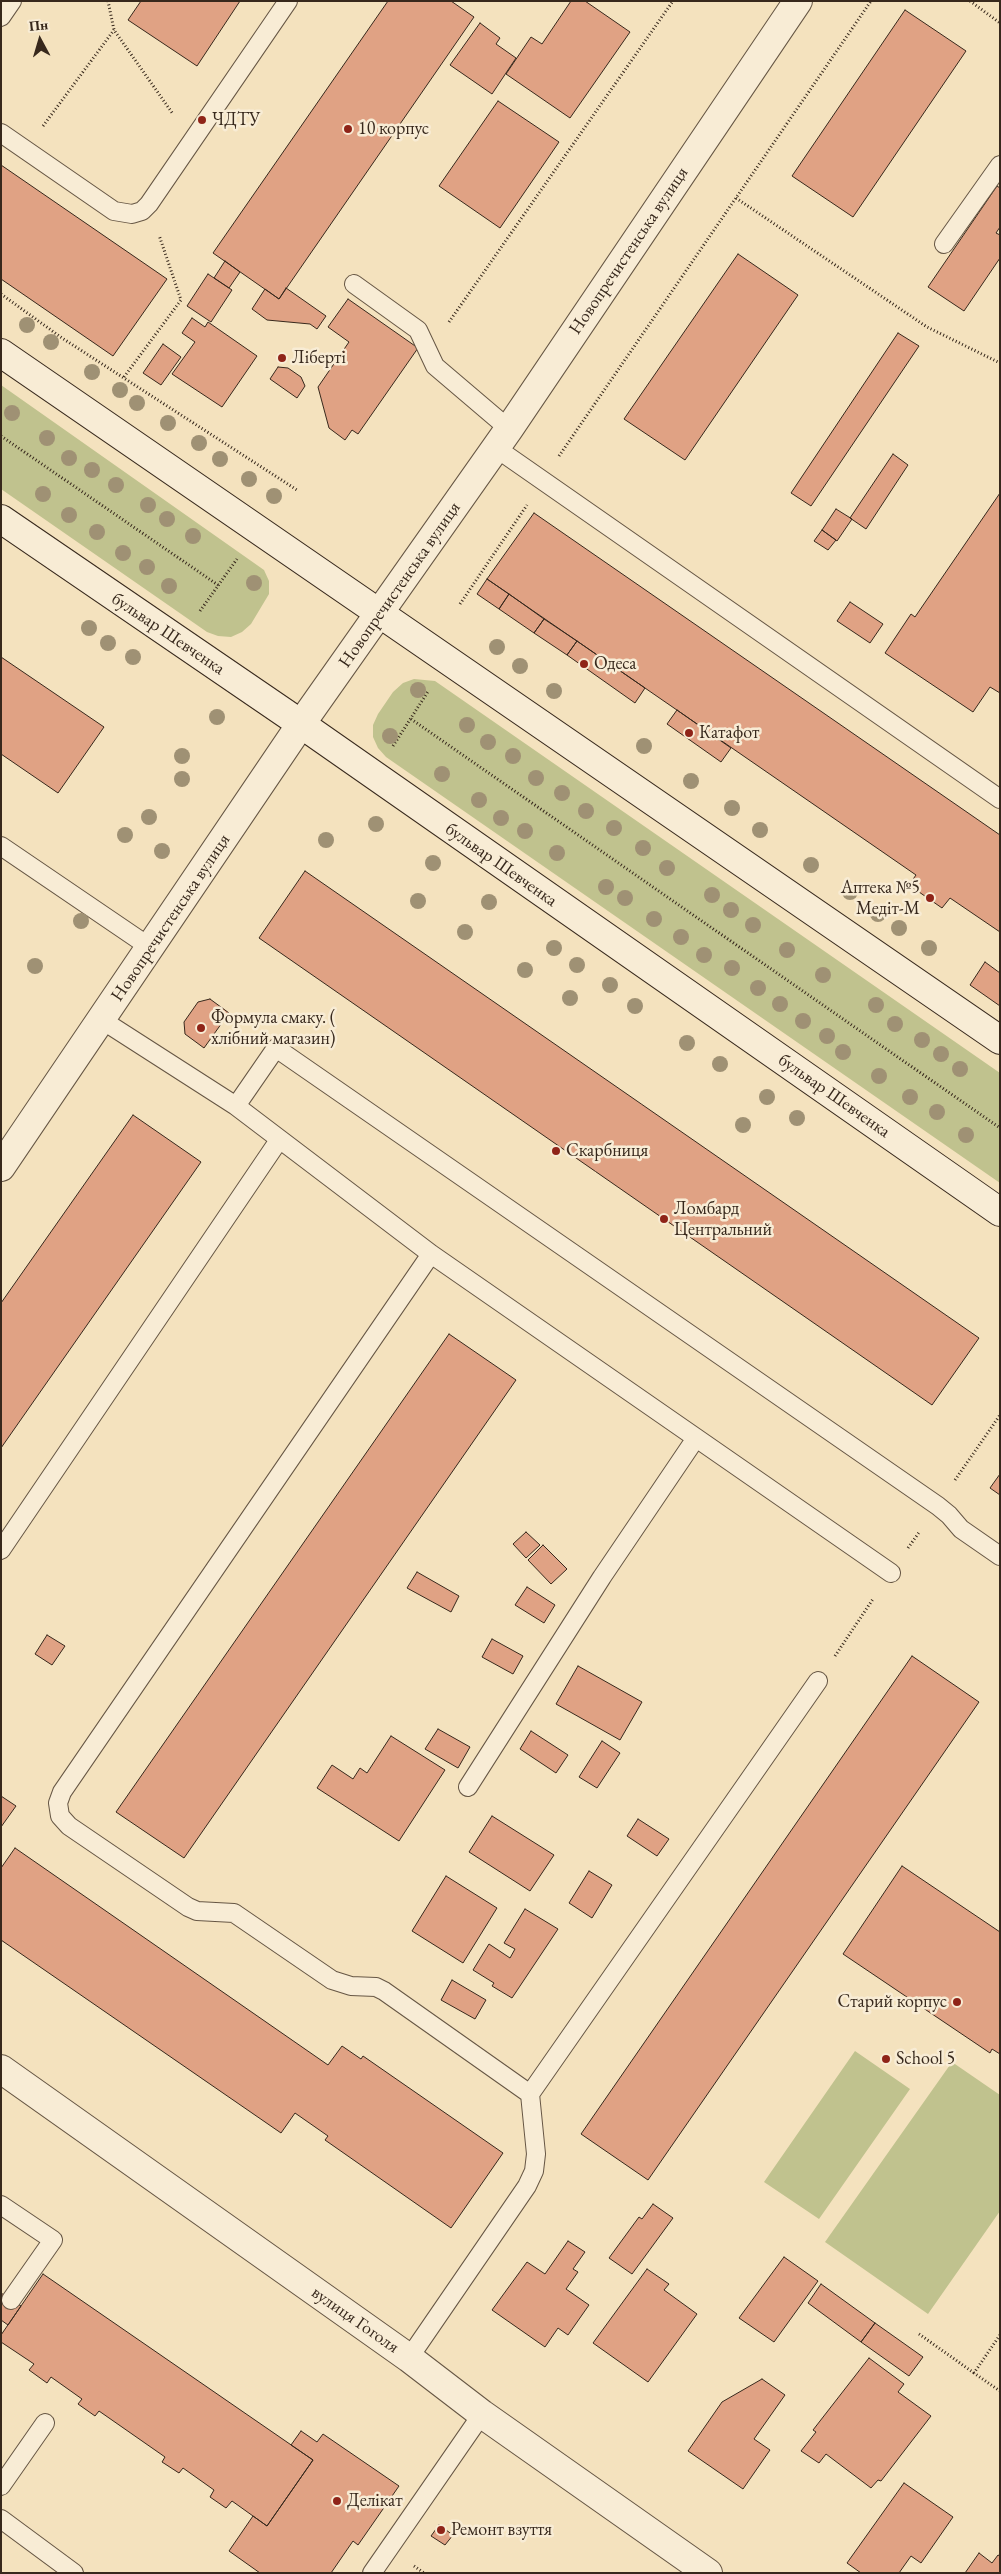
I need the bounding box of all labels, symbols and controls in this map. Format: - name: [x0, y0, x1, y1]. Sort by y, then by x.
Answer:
- north arrow: [15, 15, 65, 65]
- text: Пн: [28, 15, 49, 35]
- place label: ЧДТУ: [212, 109, 260, 131]
- marker: ЧДТУ: [196, 114, 208, 126]
- place label: 10 корпус: [358, 118, 429, 140]
- marker: 10 корпус: [342, 123, 354, 135]
- street label: Новопречистенська вулиця: [565, 163, 693, 339]
- place label: Ліберті: [292, 347, 346, 369]
- marker: Ліберті: [276, 352, 288, 364]
- street label: Новопречистенська вулиця: [334, 498, 466, 672]
- street label: бульвар Шевченка: [107, 588, 229, 680]
- place label: Одеса: [594, 653, 637, 675]
- marker: Одеса: [578, 658, 590, 670]
- place label: Катафот: [699, 722, 759, 744]
- marker: Катафот: [683, 727, 695, 739]
- street label: бульвар Шевченка: [441, 818, 561, 912]
- street label: Новопречистенська вулиця: [107, 830, 235, 1006]
- place label: Аптека №5 Медіт-М: [841, 877, 920, 920]
- marker: Аптека №5 Медіт-М: [924, 892, 936, 904]
- place label: Формула смаку. ( хлібний магазин): [211, 1007, 336, 1050]
- marker: Формула смаку. ( хлібний магазин): [195, 1022, 207, 1034]
- street label: бульвар Шевченка: [774, 1049, 894, 1143]
- place label: Скарбниця: [566, 1140, 648, 1162]
- marker: Скарбниця: [550, 1145, 562, 1157]
- place label: Ломбард Центральний: [674, 1198, 772, 1240]
- marker: Ломбард Центральний: [658, 1213, 670, 1225]
- place label: Старий корпус: [837, 1991, 947, 2013]
- marker: Старий корпус: [951, 1996, 963, 2008]
- place label: School 5: [896, 2048, 955, 2070]
- marker: School 5: [880, 2053, 892, 2065]
- street label: вулиця Гоголя: [307, 2282, 403, 2358]
- place label: Делікат: [347, 2490, 403, 2512]
- marker: Делікат: [331, 2495, 343, 2507]
- place label: Ремонт взуття: [451, 2519, 552, 2541]
- marker: Ремонт взуття: [435, 2524, 447, 2536]

